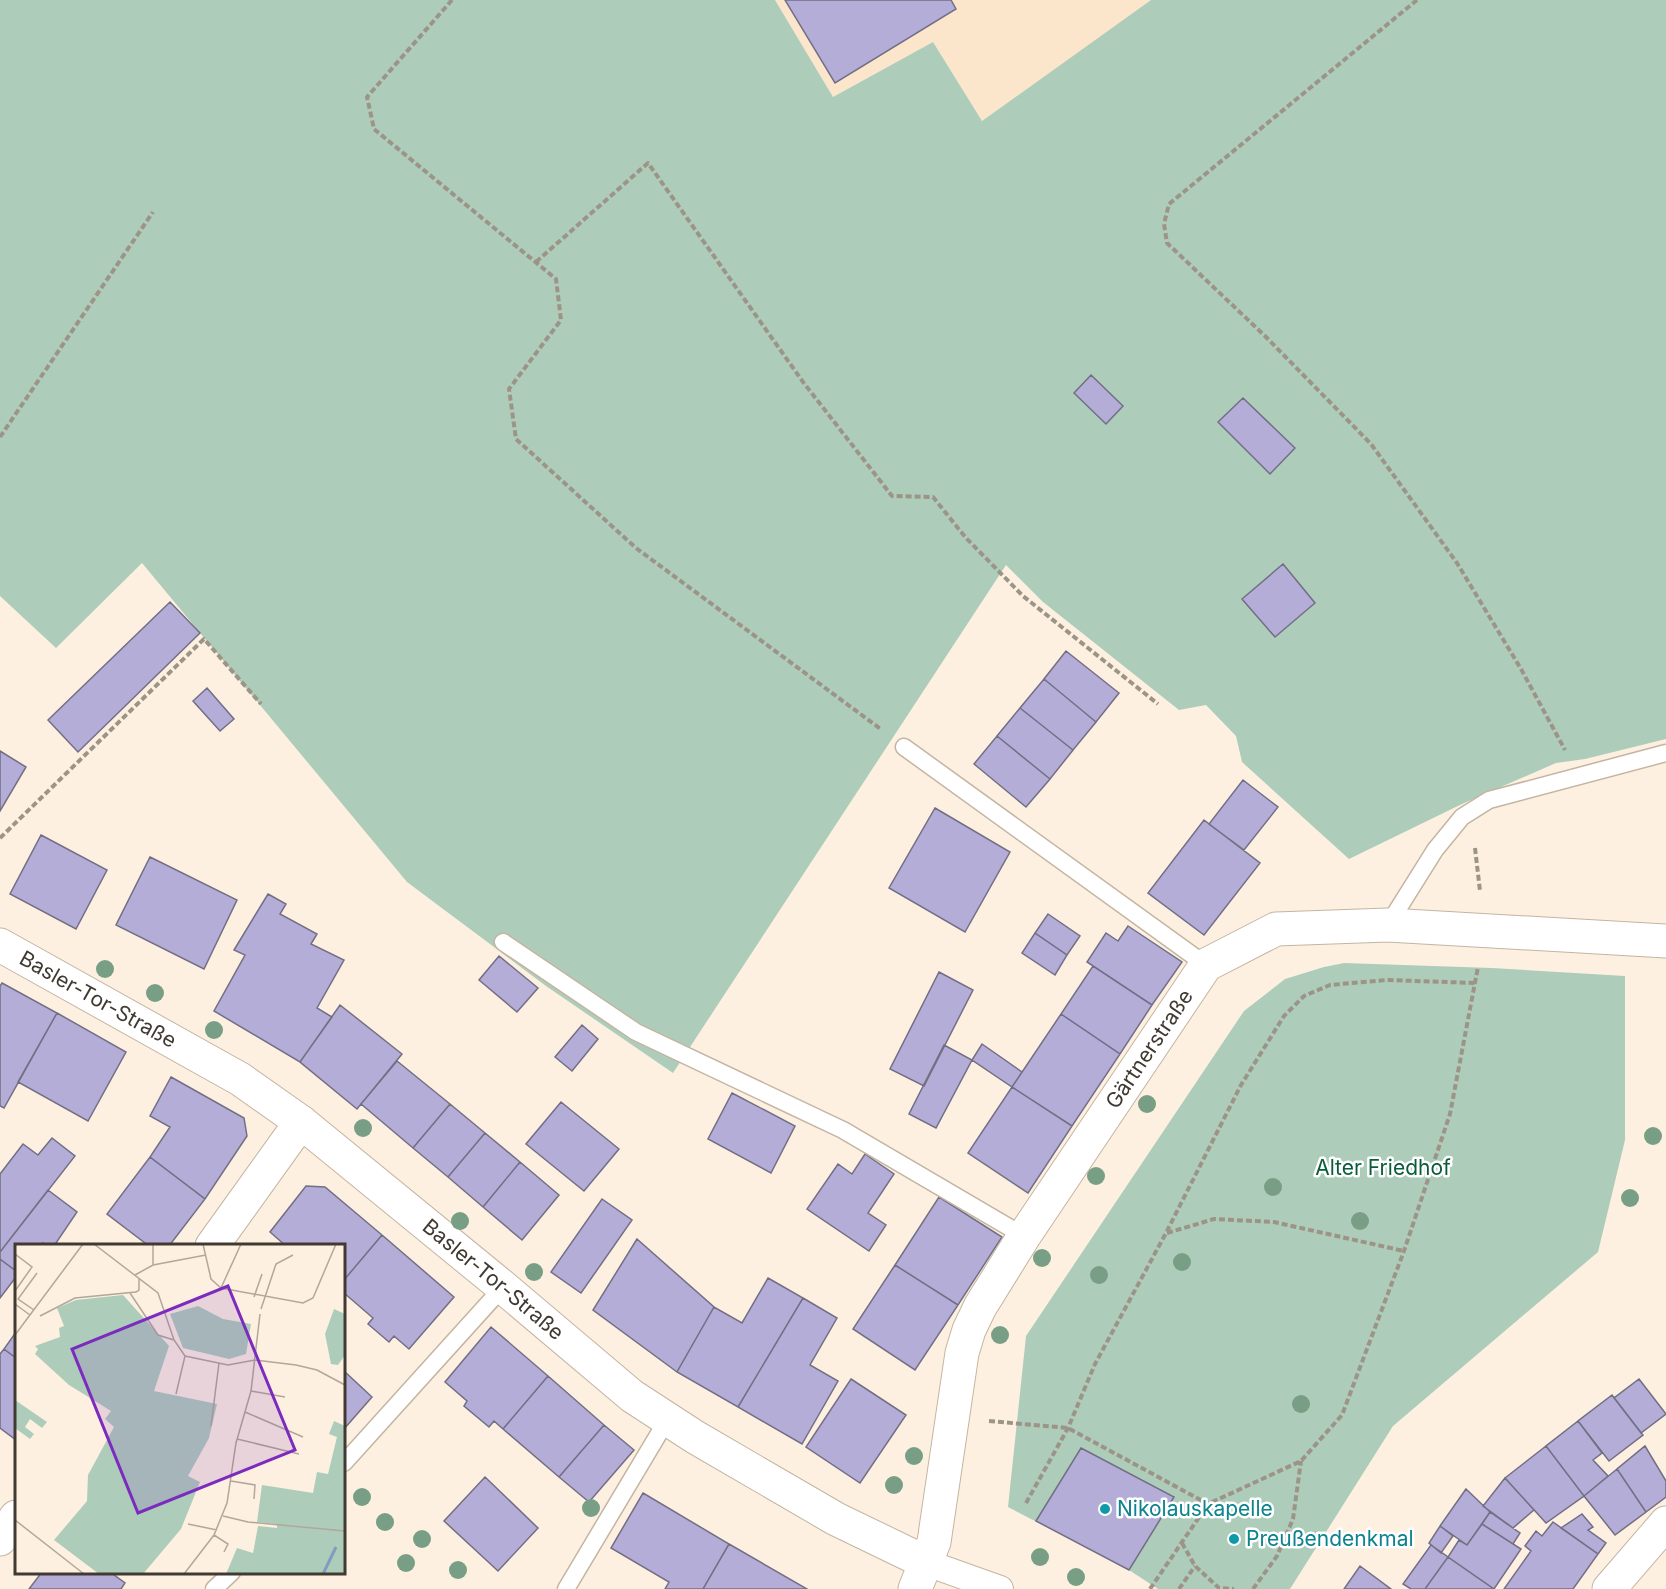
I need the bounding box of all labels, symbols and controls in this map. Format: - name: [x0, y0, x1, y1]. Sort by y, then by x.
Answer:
- street label: Basler-Tor-Straße: [15, 945, 181, 1053]
- street label: Gärtnerstraße: [1100, 985, 1198, 1113]
- park label: Alter Friedhof: [1315, 1155, 1451, 1180]
- street label: Basler-Tor-Straße: [418, 1214, 569, 1345]
- inset map: [15, 1244, 345, 1574]
- place label: Nikolauskapelle: [1117, 1496, 1273, 1521]
- marker: Nikolauskapelle: [1098, 1502, 1112, 1516]
- place label: Preußendenkmal: [1246, 1526, 1414, 1551]
- marker: Preußendenkmal: [1227, 1532, 1241, 1546]

